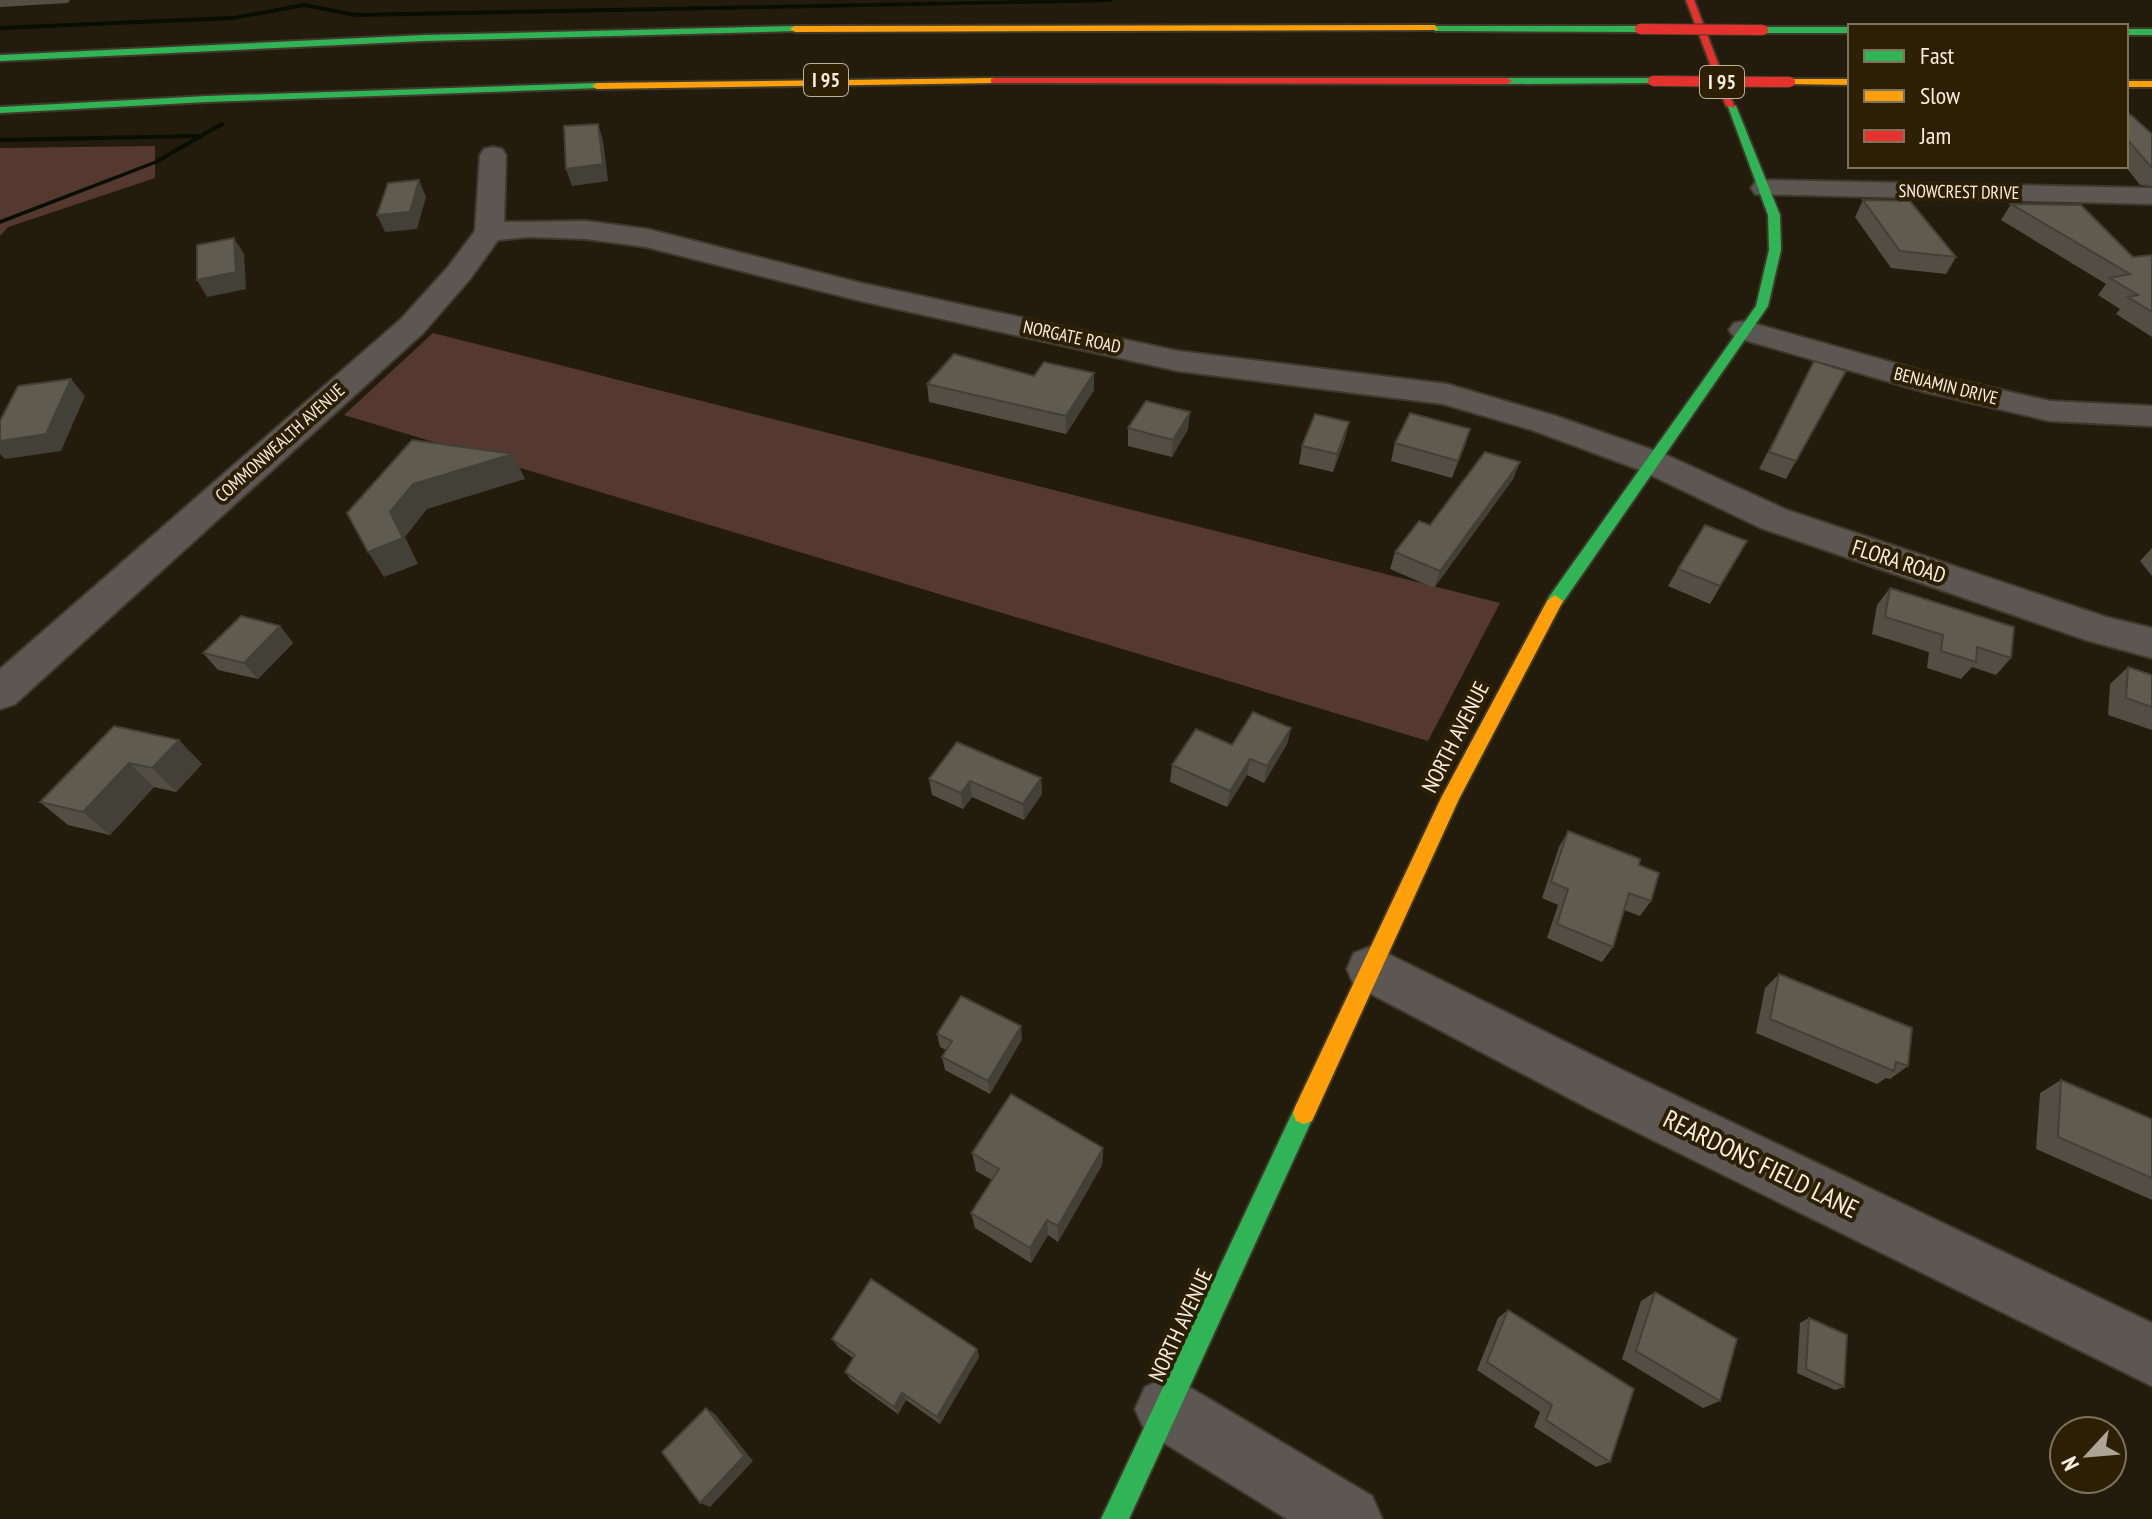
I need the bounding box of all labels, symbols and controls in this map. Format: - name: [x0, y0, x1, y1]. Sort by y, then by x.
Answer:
- legend: [1848, 24, 2128, 168]
- text: Fast: [1920, 40, 1955, 71]
- road number: I 95: [804, 64, 848, 96]
- road number: I 95: [1700, 66, 1744, 98]
- text: Slow: [1920, 80, 1961, 111]
- text: Jam: [1919, 120, 1951, 151]
- street label: SNOWCREST DRIVE: [1898, 179, 2020, 204]
- street label: NORGATE ROAD: [1021, 315, 1123, 358]
- street label: BENJAMIN DRIVE: [1892, 362, 2000, 410]
- street label: COMMONWEALTH AVENUE: [210, 379, 349, 507]
- street label: FLORA ROAD: [1849, 533, 1949, 589]
- street label: NORTH AVENUE: [1415, 677, 1495, 797]
- street label: REARDONS FIELD LANE: [1658, 1102, 1864, 1225]
- street label: NORTH AVENUE: [1142, 1264, 1218, 1386]
- north arrow: [2048, 1415, 2128, 1495]
- text: N: [2055, 1452, 2085, 1475]

